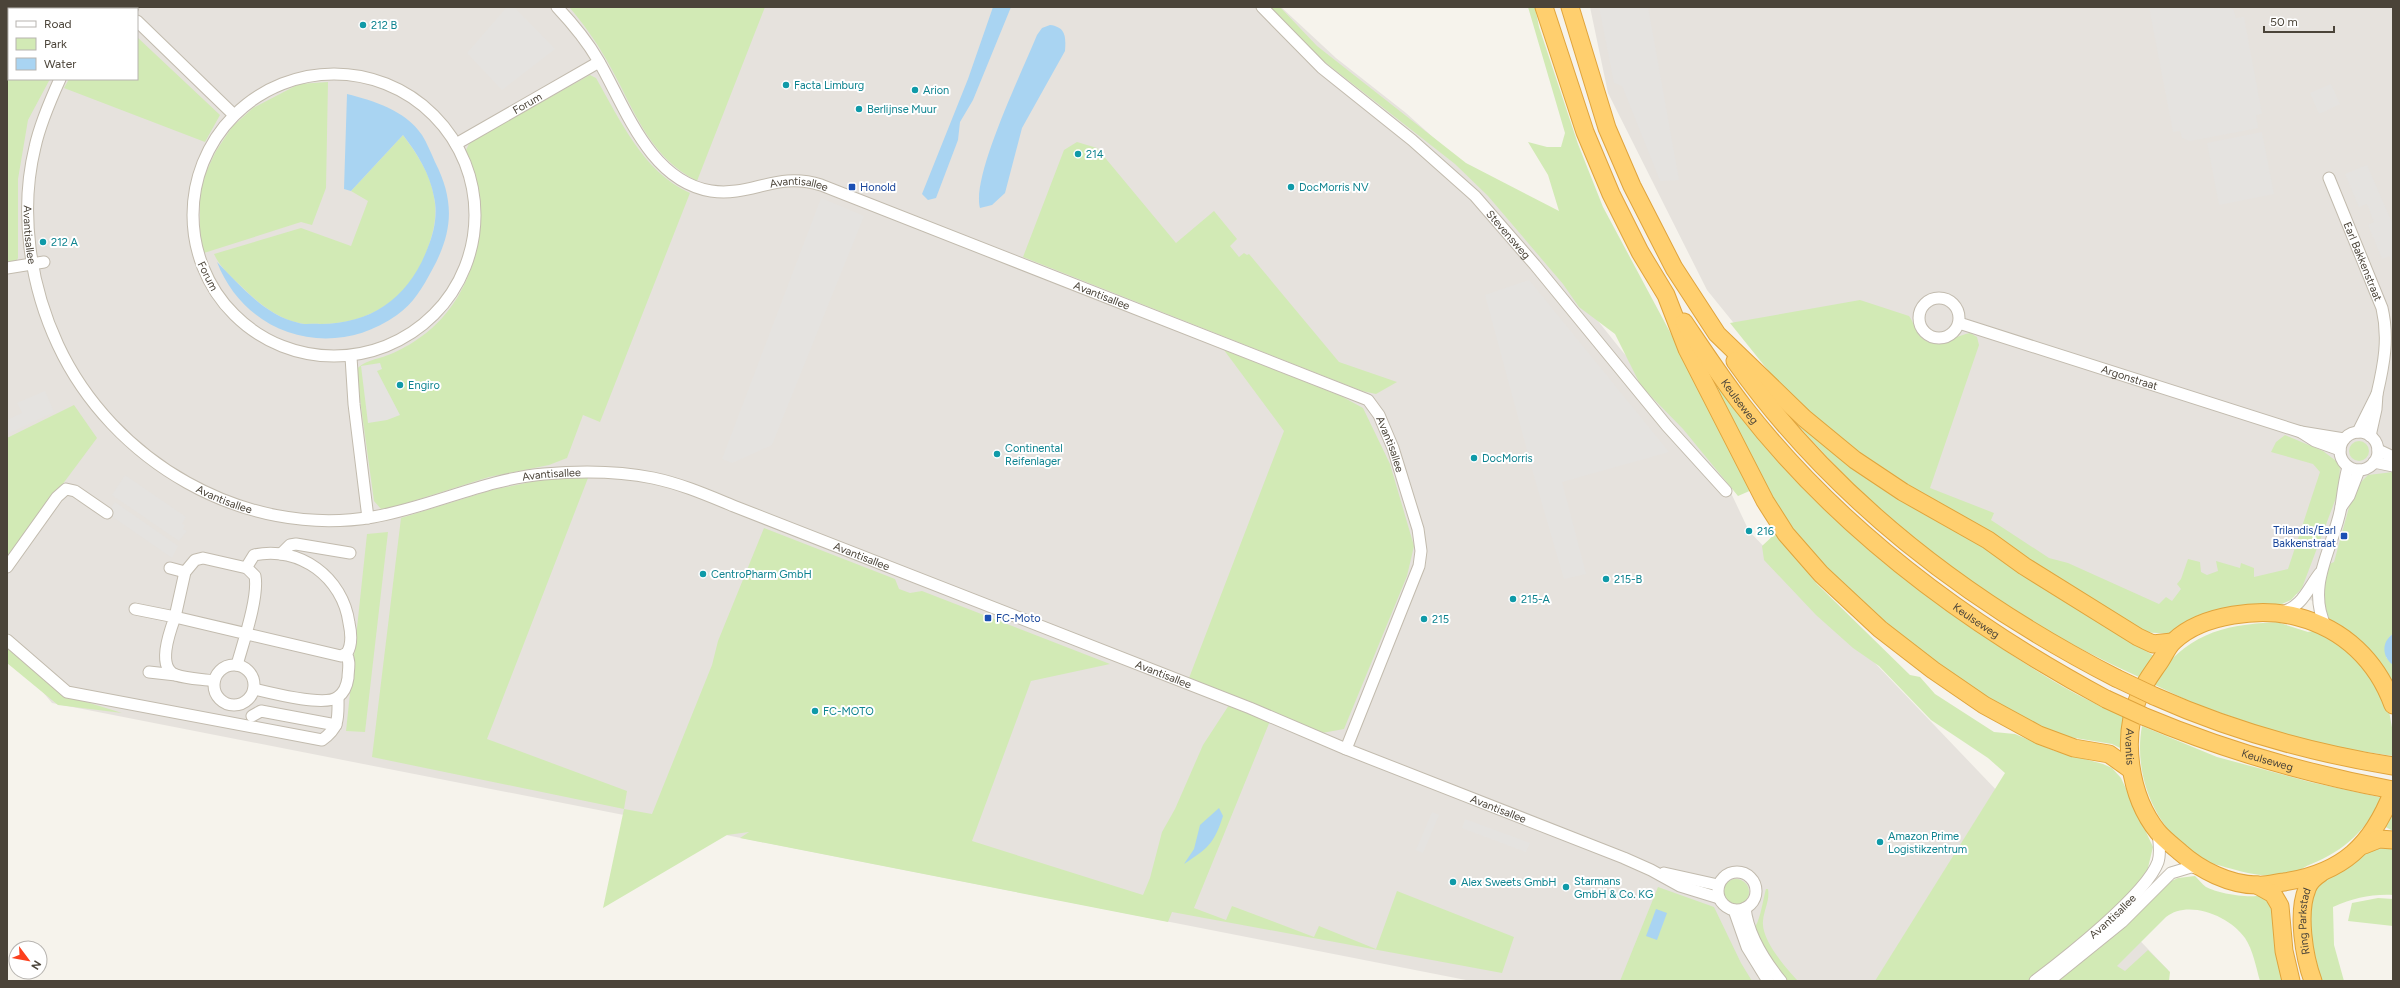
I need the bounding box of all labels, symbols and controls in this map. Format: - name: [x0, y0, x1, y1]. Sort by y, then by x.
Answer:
- legend: [8, 8, 138, 80]
- scale bar: [2264, 8, 2334, 34]
- text: 50 m: [2270, 15, 2298, 29]
- text: Road: [44, 17, 72, 31]
- place label: 212 B: [371, 19, 398, 32]
- marker: 212 B: [358, 20, 368, 30]
- text: Park: [44, 37, 67, 51]
- text: Water: [44, 57, 76, 71]
- place label: Facta Limburg: [794, 79, 864, 92]
- marker: Facta Limburg: [781, 80, 791, 90]
- place label: Arion: [923, 84, 949, 97]
- marker: Arion: [910, 85, 920, 95]
- street label: Forum: [510, 90, 544, 117]
- place label: Berlijnse Muur: [867, 103, 937, 116]
- marker: Berlijnse Muur: [854, 104, 864, 114]
- place label: 214: [1086, 148, 1104, 161]
- marker: 214: [1073, 149, 1083, 159]
- street label: Avantisallee: [769, 175, 830, 194]
- place label: Honold: [860, 181, 896, 194]
- place label: DocMorris NV: [1299, 181, 1369, 194]
- marker: Honold: [847, 182, 857, 192]
- marker: DocMorris NV: [1286, 182, 1296, 192]
- street label: Avantisallee: [21, 205, 38, 265]
- street label: Stevensweg: [1483, 208, 1533, 262]
- street label: Earl Bakkenstraat: [2341, 220, 2384, 303]
- place label: 212 A: [51, 236, 79, 249]
- marker: 212 A: [38, 237, 48, 247]
- street label: Forum: [195, 259, 220, 293]
- street label: Avantisallee: [1072, 279, 1131, 313]
- street label: Argonstraat: [2099, 363, 2159, 393]
- street label: Keulseweg: [1718, 377, 1761, 427]
- place label: Engiro: [408, 379, 440, 392]
- marker: Engiro: [395, 380, 405, 390]
- street label: Avantisallee: [1373, 414, 1406, 474]
- place label: Continental Reifenlager: [1005, 442, 1063, 468]
- marker: Continental Reifenlager: [992, 449, 1002, 459]
- place label: DocMorris: [1482, 452, 1533, 465]
- marker: DocMorris: [1469, 453, 1479, 463]
- street label: Avantisallee: [521, 466, 581, 484]
- street label: Avantisallee: [194, 483, 254, 516]
- place label: Trilandis/Earl Bakkenstraat: [2273, 524, 2336, 550]
- place label: 216: [1757, 525, 1774, 538]
- marker: 216: [1744, 526, 1754, 536]
- marker: Trilandis/Earl Bakkenstraat: [2339, 531, 2349, 541]
- street label: Avantisallee: [832, 540, 891, 573]
- place label: CentroPharm GmbH: [711, 568, 812, 581]
- marker: CentroPharm GmbH: [698, 569, 708, 579]
- place label: 215-B: [1614, 573, 1643, 586]
- marker: 215-B: [1601, 574, 1611, 584]
- place label: 215-A: [1521, 593, 1551, 606]
- marker: 215-A: [1508, 594, 1518, 604]
- street label: Keulseweg: [1950, 601, 2002, 641]
- place label: FC-Moto: [996, 612, 1041, 625]
- marker: FC-Moto: [983, 613, 993, 623]
- place label: 215: [1432, 613, 1449, 626]
- marker: 215: [1419, 614, 1429, 624]
- street label: Avantisallee: [1133, 658, 1193, 691]
- place label: FC-MOTO: [823, 705, 874, 718]
- marker: FC-MOTO: [810, 706, 820, 716]
- street label: Avantis: [2122, 728, 2137, 766]
- street label: Keulseweg: [2240, 747, 2295, 774]
- street label: Avantisallee: [1468, 792, 1528, 826]
- place label: Amazon Prime Logistikzentrum: [1888, 830, 1967, 856]
- marker: Amazon Prime Logistikzentrum: [1875, 837, 1885, 847]
- place label: Starmans GmbH & Co. KG: [1574, 875, 1653, 901]
- place label: Alex Sweets GmbH: [1461, 876, 1556, 889]
- marker: Alex Sweets GmbH: [1448, 877, 1458, 887]
- marker: Starmans GmbH & Co. KG: [1561, 882, 1571, 892]
- street label: Ring Parkstad: [2296, 886, 2314, 956]
- street label: Avantisallee: [2087, 892, 2139, 942]
- north arrow: [8, 940, 48, 980]
- text: N: [28, 958, 44, 972]

